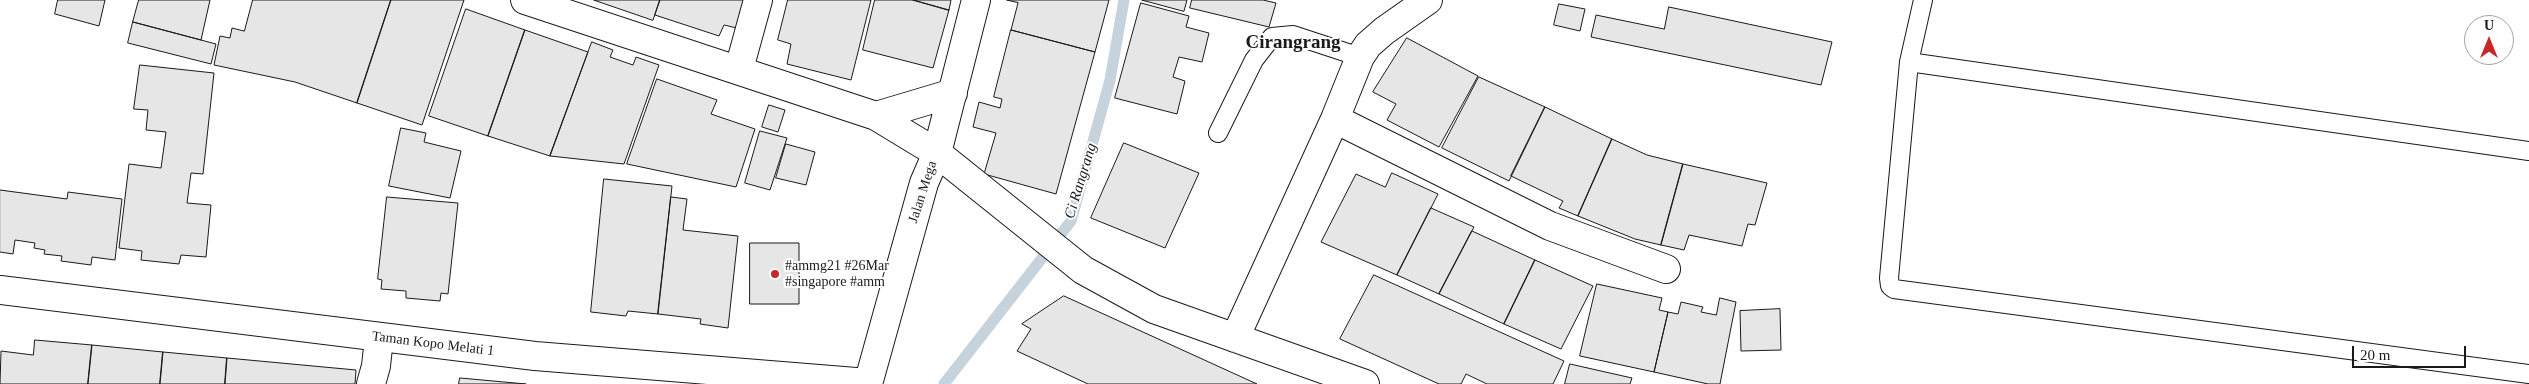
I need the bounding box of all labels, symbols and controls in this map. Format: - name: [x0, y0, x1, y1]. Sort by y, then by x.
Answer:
- north arrow: [2464, 15, 2514, 65]
- text: U: [2484, 18, 2494, 33]
- district label: Cirangrang: [1246, 32, 1340, 54]
- water label: Ci Rangrang: [1061, 141, 1101, 221]
- street label: Jalan Mega: [905, 159, 941, 225]
- place label: #ammg21 #26Mar #singapore #amm: [785, 258, 889, 290]
- marker: #ammg21 #26Mar #singapore #amm: [769, 268, 781, 280]
- street label: Taman Kopo Melati 1: [371, 328, 495, 360]
- scale bar: [2354, 336, 2468, 368]
- text: 20 m: [2360, 347, 2390, 363]

